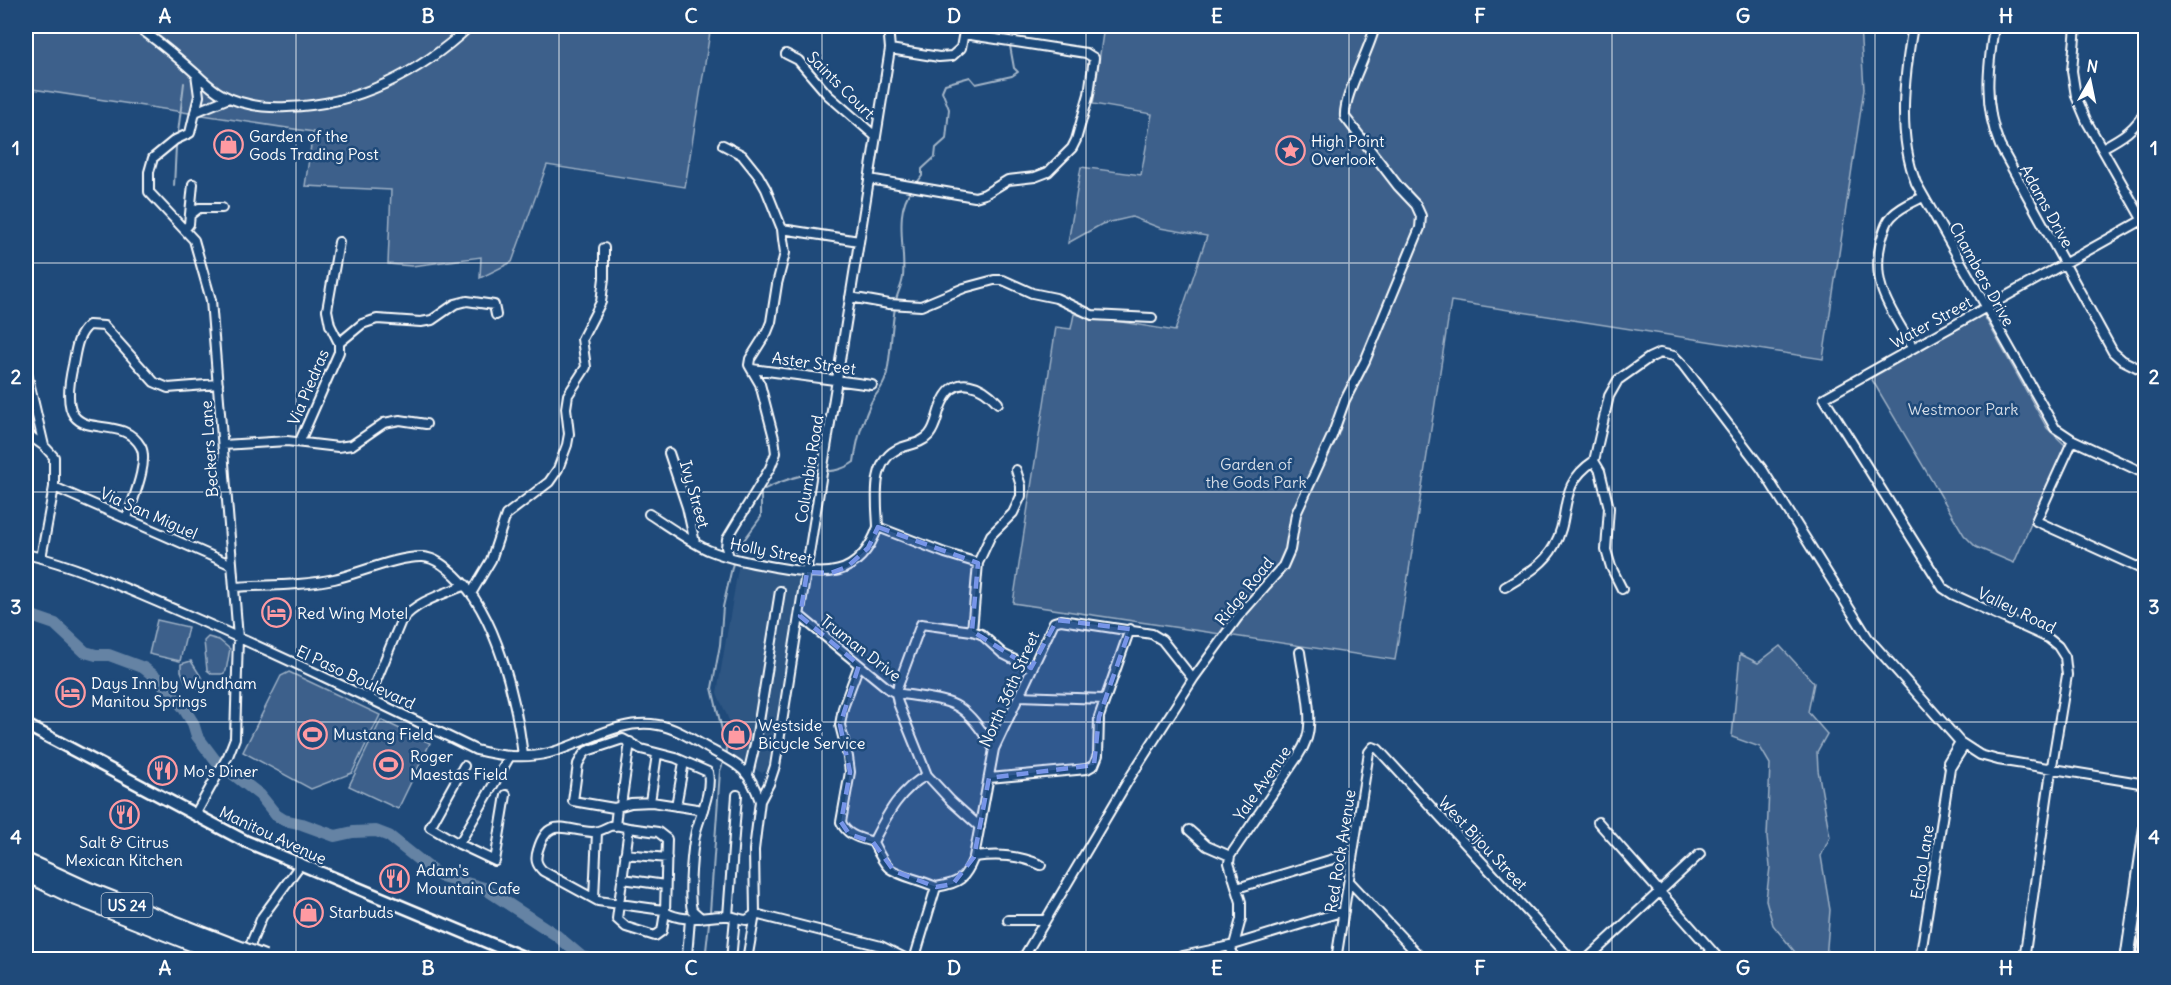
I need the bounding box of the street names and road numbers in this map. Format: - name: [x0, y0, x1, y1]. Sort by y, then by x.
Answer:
- street label: Saints Court: [803, 47, 880, 124]
- street label: Adams Drive: [2016, 161, 2078, 251]
- street label: Chambers Drive: [1945, 218, 2019, 330]
- street label: Water Street: [1887, 291, 1976, 353]
- street label: Via Piedras: [283, 346, 333, 428]
- street label: Aster Street: [771, 347, 858, 379]
- street label: Beckers Lane: [196, 400, 222, 498]
- street label: Columbia Road: [791, 414, 827, 524]
- street label: Ivy Street: [676, 458, 714, 531]
- street label: Via San Miguel: [97, 483, 201, 543]
- street label: Holly Street: [728, 533, 814, 569]
- street label: Ridge Road: [1210, 553, 1278, 629]
- street label: Valley Road: [1975, 582, 2059, 638]
- street label: Truman Drive: [817, 610, 905, 686]
- street label: North 36th Street: [975, 628, 1044, 750]
- street label: El Paso Boulevard: [293, 641, 419, 713]
- street label: Yale Avenue: [1229, 742, 1295, 824]
- street label: Red Rock Avenue: [1320, 788, 1360, 914]
- street label: West Bijou Street: [1434, 792, 1532, 895]
- street label: Manitou Avenue: [216, 801, 330, 869]
- street label: Echo Lane: [1906, 823, 1938, 901]
- road number: US 24: [102, 893, 152, 917]

